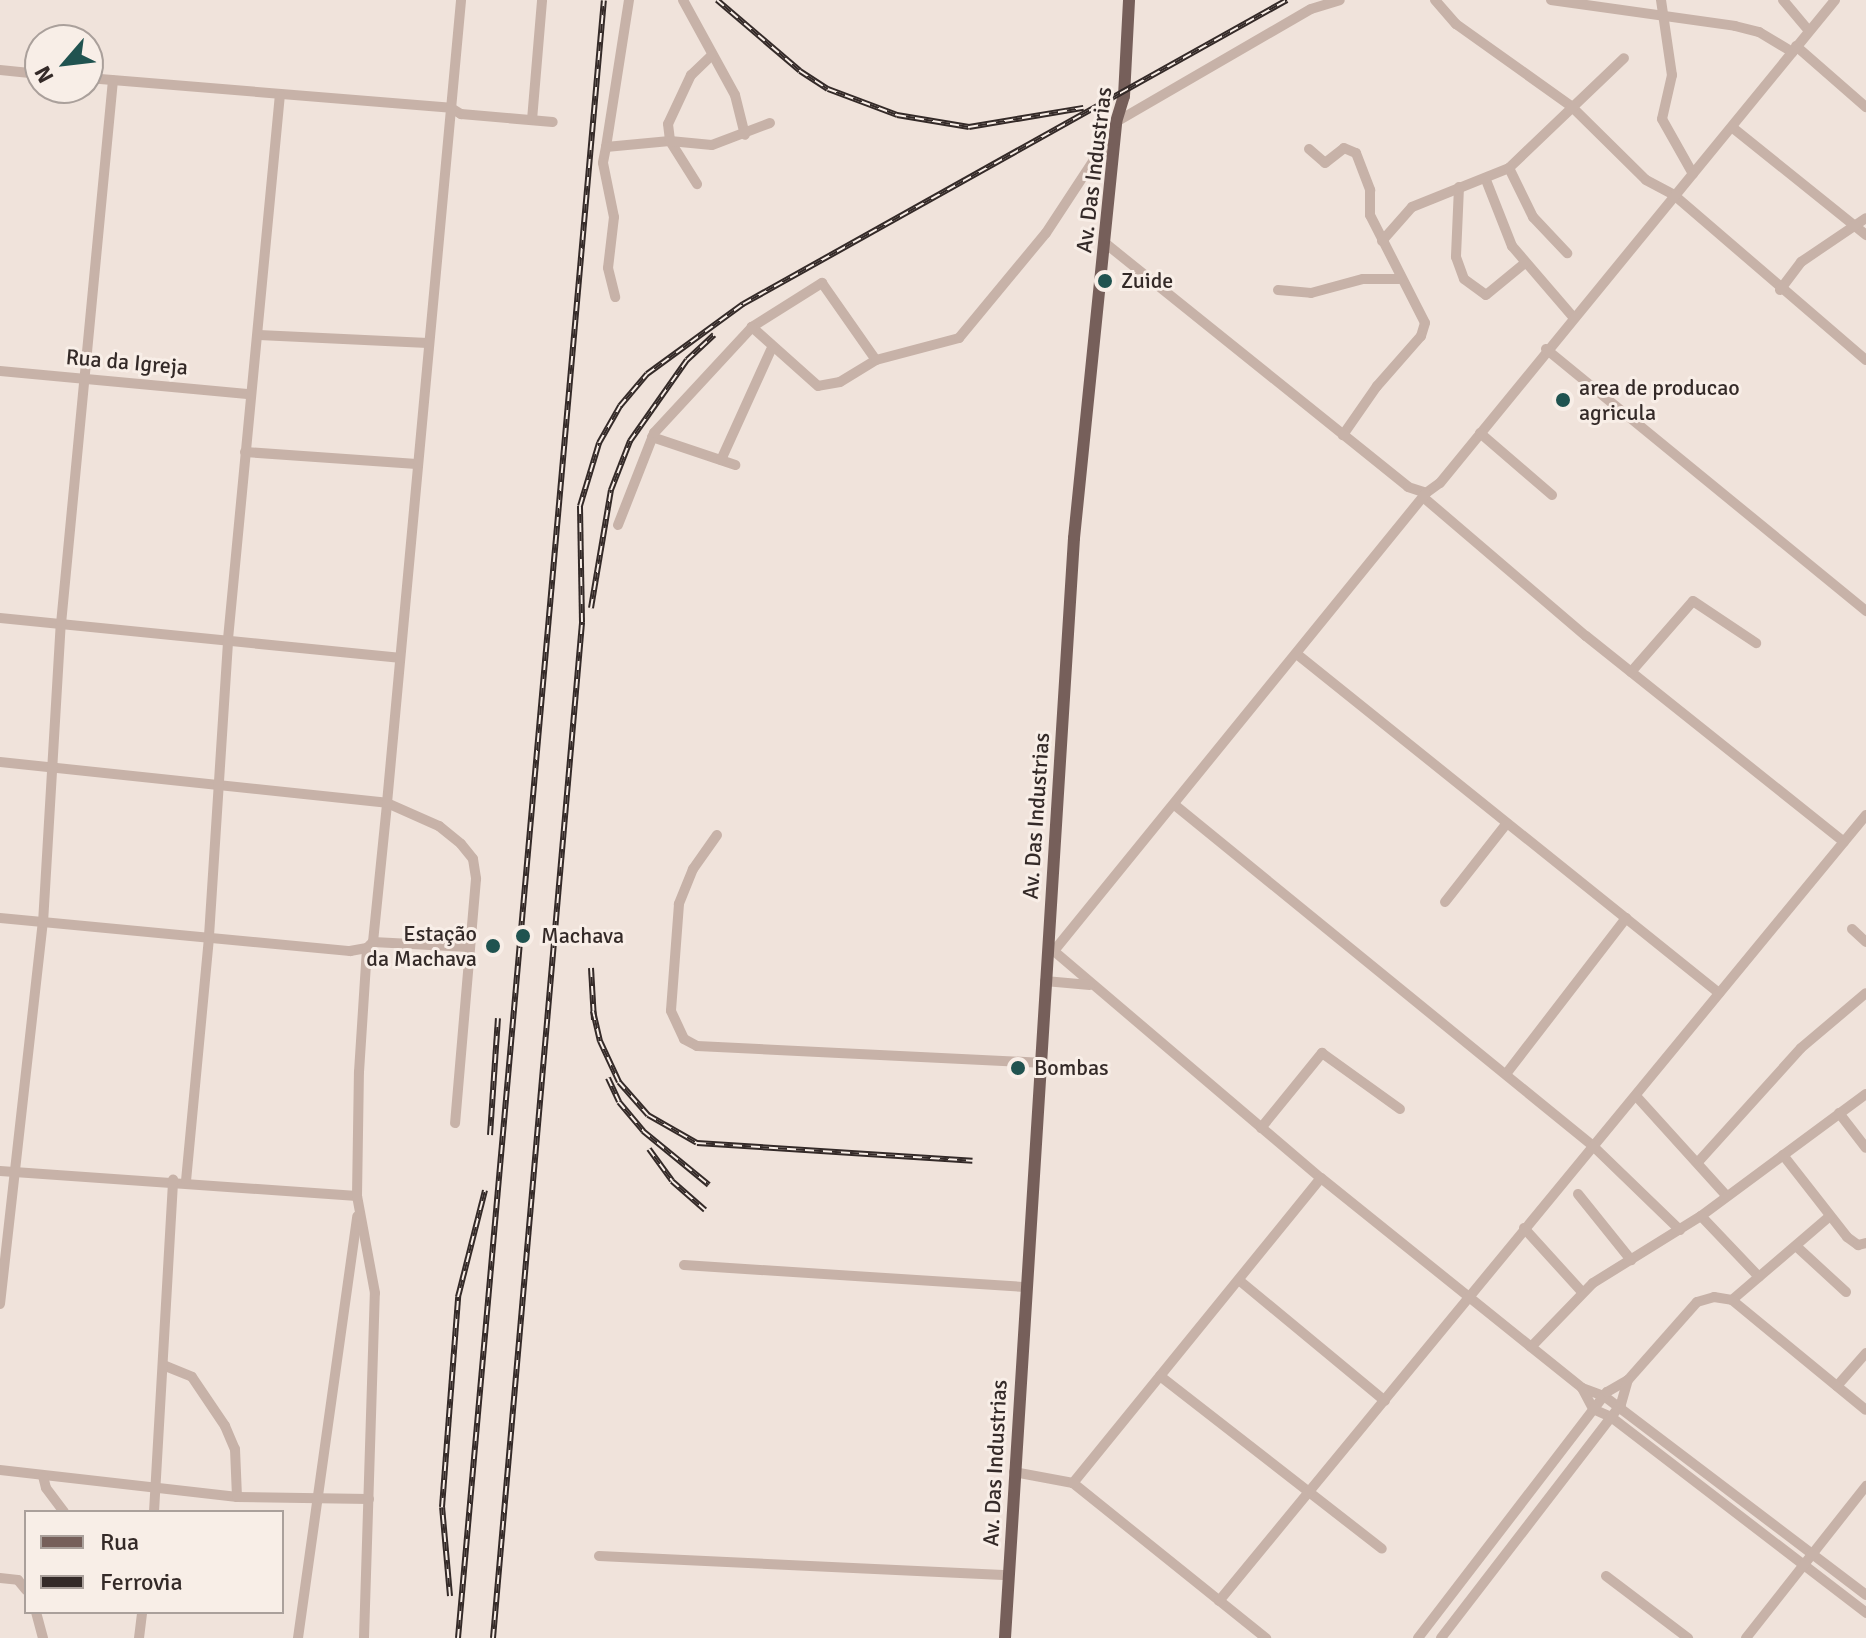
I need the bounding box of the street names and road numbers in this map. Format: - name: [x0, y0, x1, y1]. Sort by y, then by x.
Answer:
- street label: Av. Das Industrias: [1071, 86, 1117, 254]
- street label: Rua da Igreja: [65, 344, 189, 380]
- street label: Av. Das Industrias: [1017, 732, 1055, 900]
- street label: Av. Das Industrias: [977, 1379, 1013, 1547]

